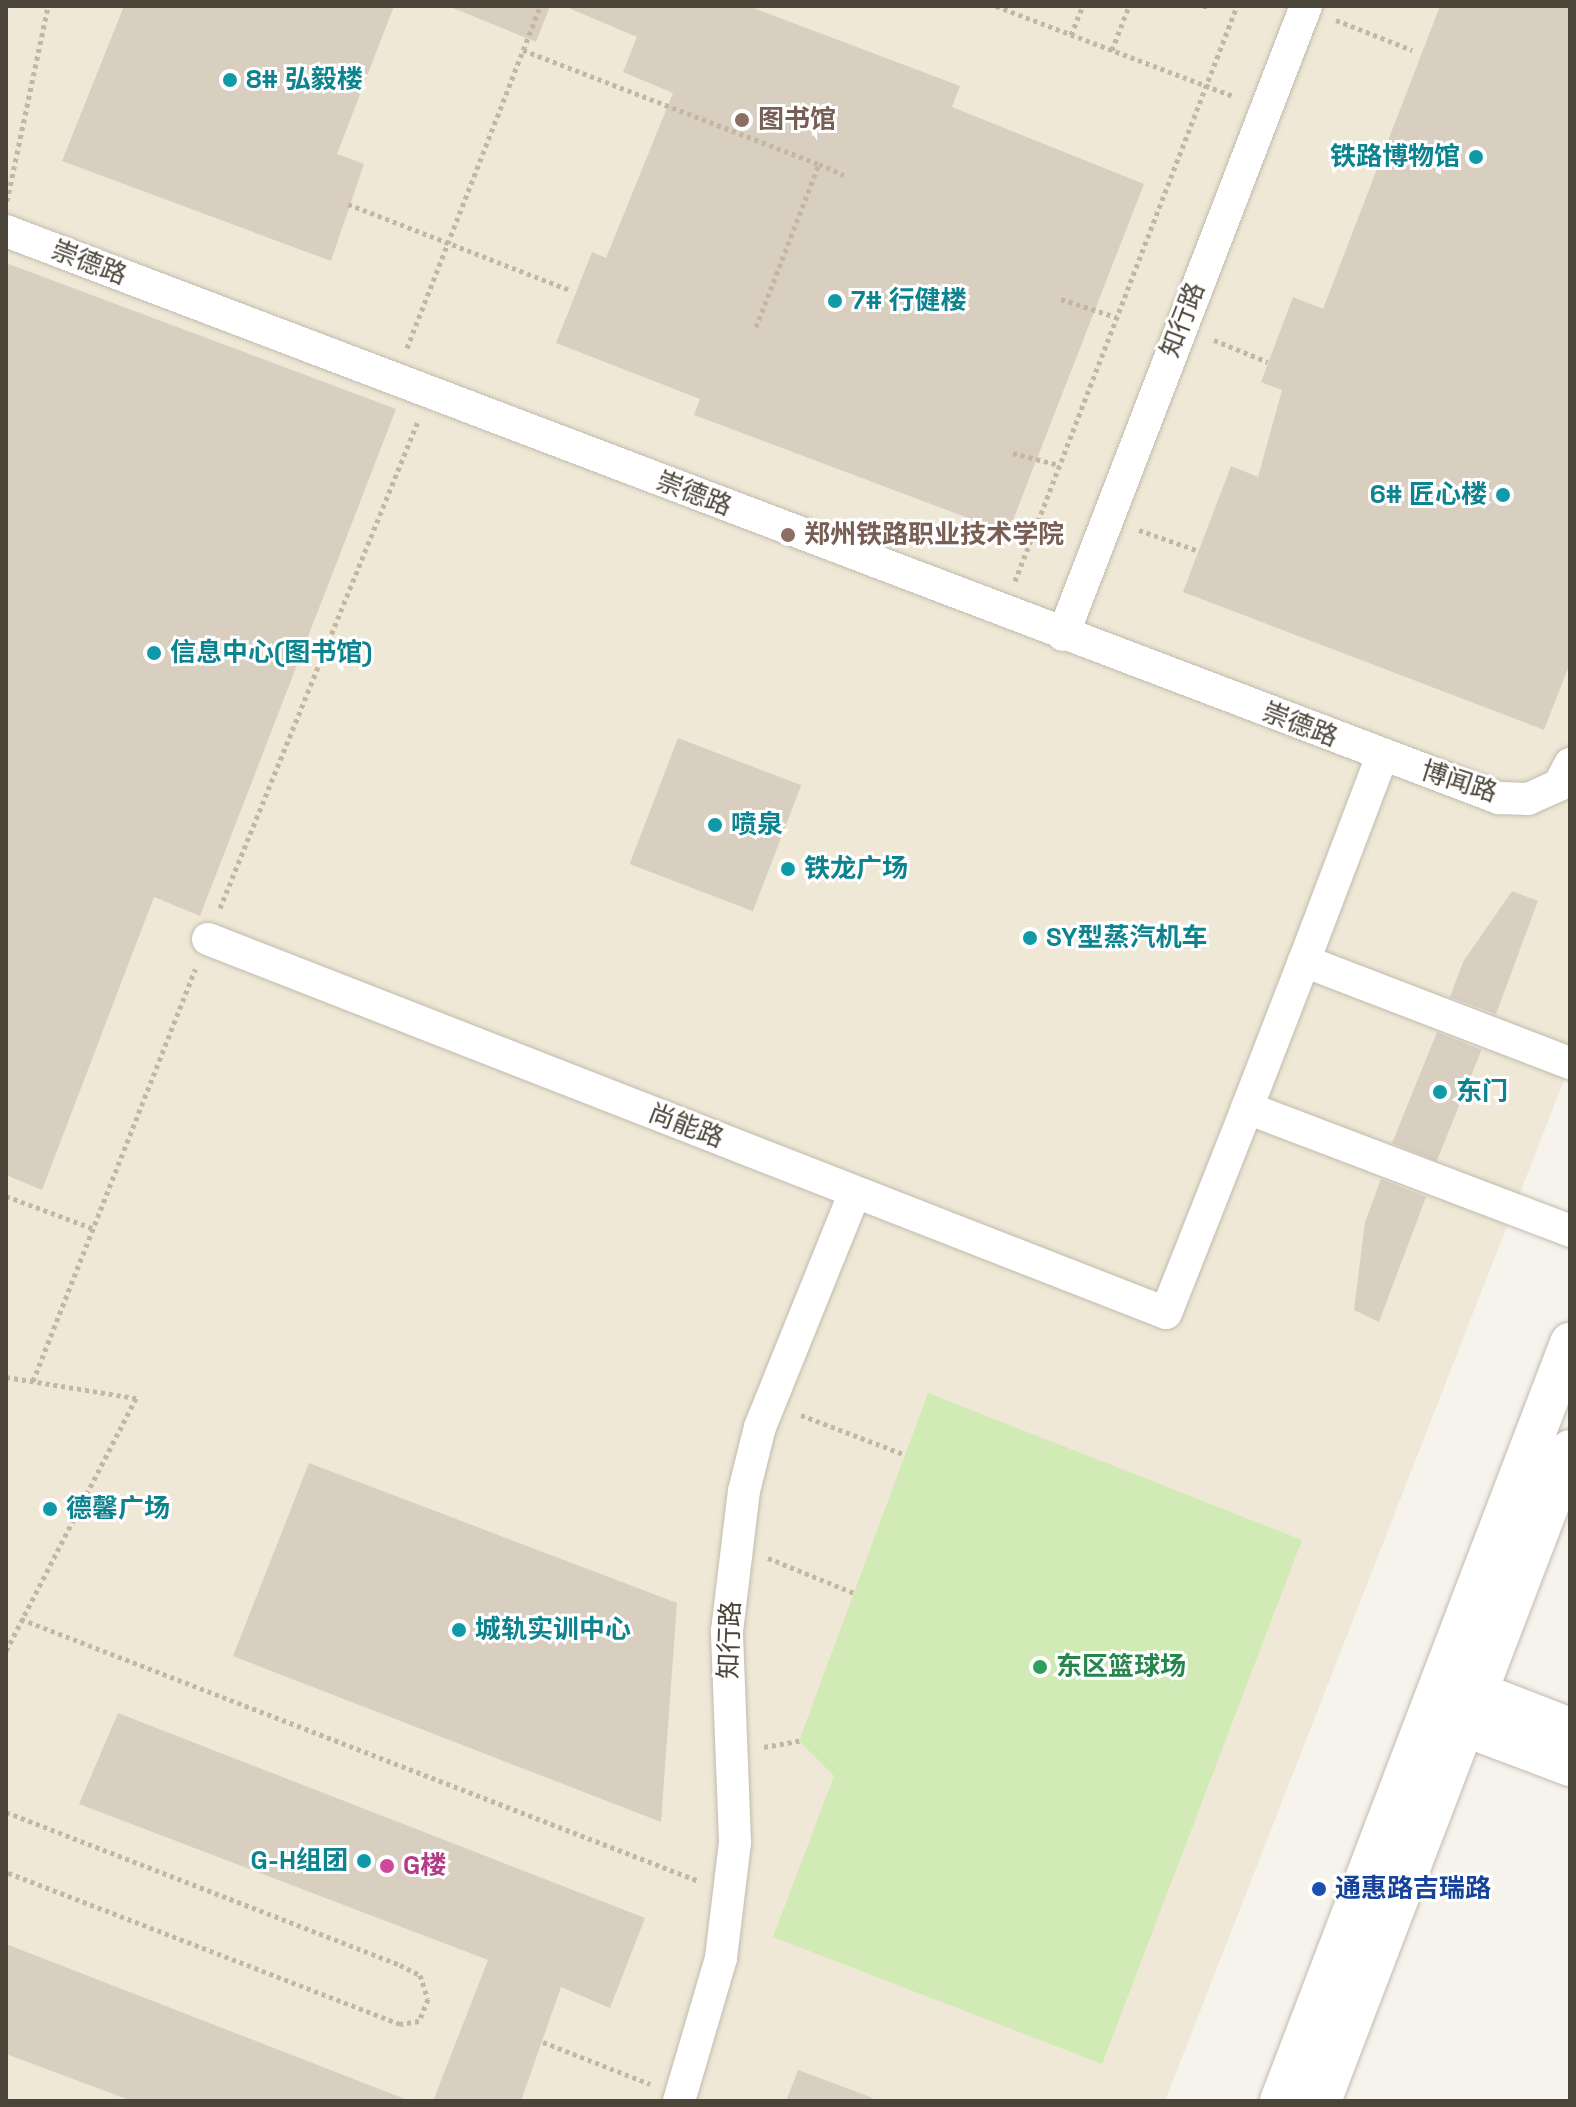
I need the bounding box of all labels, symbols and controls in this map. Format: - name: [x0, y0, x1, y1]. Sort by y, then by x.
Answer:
- place label: 8# 弘毅楼: [246, 64, 363, 96]
- marker: 8# 弘毅楼: [221, 71, 239, 89]
- place label: 图书馆: [758, 104, 836, 136]
- marker: 图书馆: [733, 111, 751, 129]
- place label: 铁路博物馆: [1330, 141, 1460, 173]
- marker: 铁路博物馆: [1467, 148, 1485, 166]
- street label: 崇德路: [47, 234, 131, 292]
- street label: 知行路: [1154, 278, 1212, 362]
- place label: 7# 行健楼: [851, 285, 967, 317]
- marker: 7# 行健楼: [826, 292, 844, 310]
- street label: 崇德路: [652, 465, 736, 523]
- place label: 6# 匠心楼: [1370, 479, 1487, 511]
- marker: 6# 匠心楼: [1494, 486, 1512, 504]
- place label: 郑州铁路职业技术学院: [804, 519, 1064, 551]
- marker: 郑州铁路职业技术学院: [779, 526, 797, 544]
- place label: 信息中心(图书馆): [170, 637, 372, 669]
- marker: 信息中心(图书馆): [145, 644, 163, 662]
- street label: 崇德路: [1258, 696, 1342, 754]
- street label: 博闻路: [1417, 755, 1501, 809]
- place label: 喷泉: [731, 809, 783, 841]
- marker: 喷泉: [706, 816, 724, 834]
- place label: 铁龙广场: [804, 853, 908, 885]
- marker: 铁龙广场: [779, 860, 797, 878]
- place label: SY型蒸汽机车: [1046, 922, 1207, 954]
- marker: SY型蒸汽机车: [1021, 929, 1039, 947]
- place label: 东门: [1456, 1076, 1508, 1108]
- marker: 东门: [1431, 1083, 1449, 1101]
- street label: 尚能路: [644, 1097, 728, 1155]
- place label: 德馨广场: [66, 1493, 170, 1525]
- marker: 德馨广场: [41, 1500, 59, 1518]
- street label: 知行路: [713, 1600, 747, 1680]
- place label: 城轨实训中心: [475, 1614, 631, 1646]
- marker: 城轨实训中心: [450, 1621, 468, 1639]
- place label: 东区篮球场: [1056, 1651, 1186, 1683]
- marker: 东区篮球场: [1031, 1658, 1049, 1676]
- place label: G-H组团: [251, 1845, 348, 1877]
- place label: G楼: [403, 1850, 446, 1882]
- marker: G-H组团: [355, 1852, 373, 1870]
- marker: G楼: [378, 1857, 396, 1875]
- place label: 通惠路吉瑞路: [1335, 1873, 1491, 1905]
- marker: 通惠路吉瑞路: [1310, 1880, 1328, 1898]

